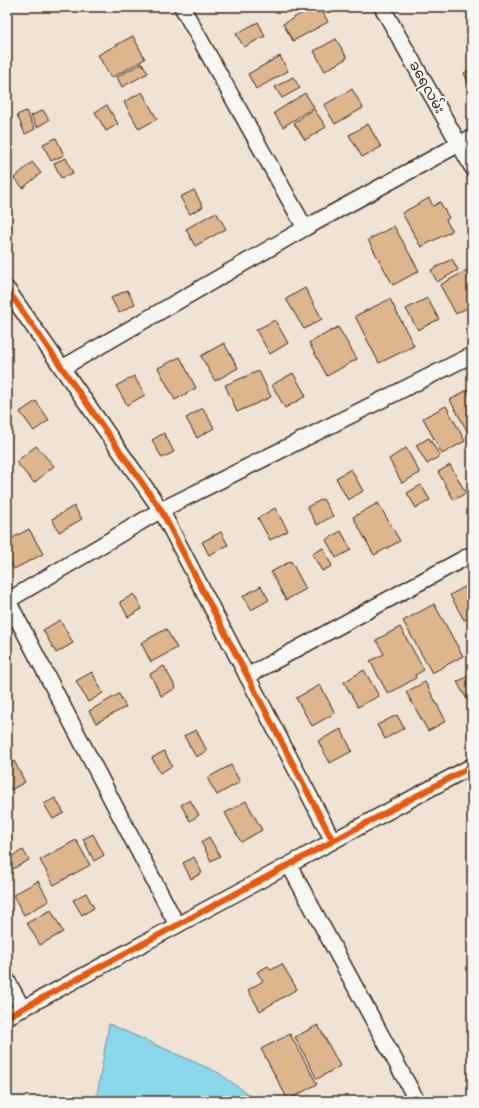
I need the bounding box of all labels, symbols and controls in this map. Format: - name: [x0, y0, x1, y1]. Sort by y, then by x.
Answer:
- street label: ခရေလမ်း: [403, 57, 450, 118]

